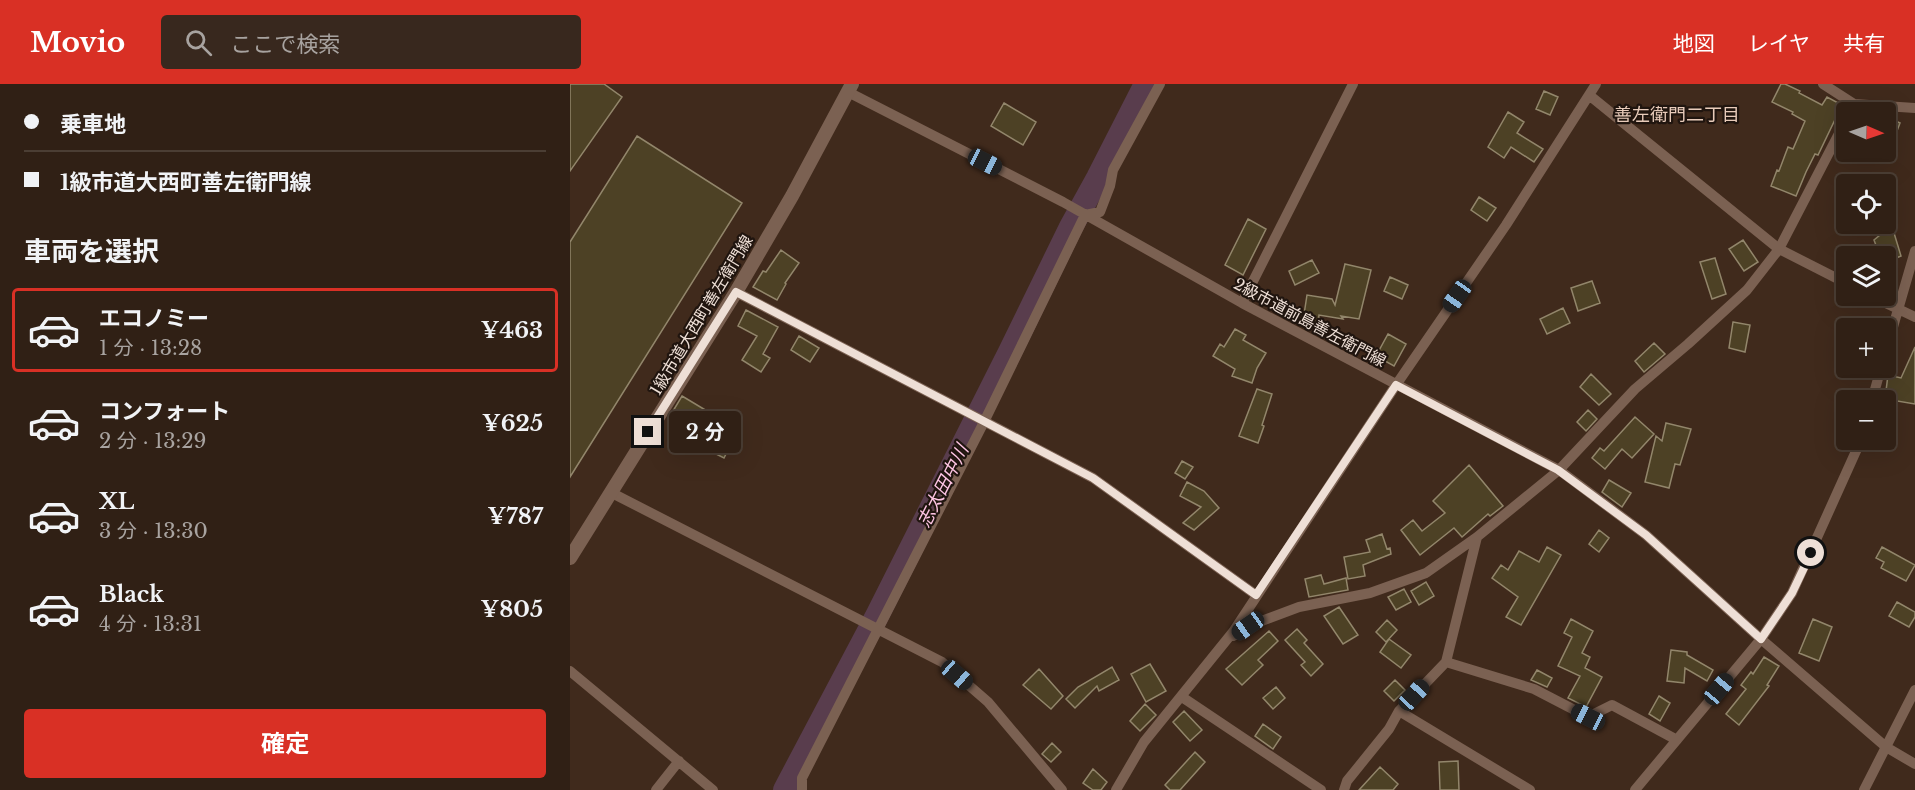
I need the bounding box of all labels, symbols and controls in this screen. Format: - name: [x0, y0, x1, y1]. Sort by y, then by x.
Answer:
- search box: [161, 15, 581, 69]
- text: Movio: [30, 25, 125, 60]
- icon: search: [182, 26, 215, 59]
- text: ここで検索: [230, 31, 340, 58]
- text: 地図: [1673, 31, 1715, 57]
- text: レイヤ: [1748, 31, 1810, 57]
- text: 共有: [1843, 31, 1885, 57]
- north arrow: [1836, 102, 1896, 162]
- map controls: [1836, 102, 1896, 450]
- district label: 善左衛門二丁目: [1614, 104, 1740, 126]
- text: 乗車地: [60, 111, 126, 138]
- car: [965, 146, 1005, 178]
- text: 1級市道大西町善左衛門線: [60, 169, 312, 196]
- button: locate: [1836, 174, 1896, 234]
- street label: 1級市道大西町善左衛門線: [645, 231, 757, 399]
- text: 車両を選択: [24, 235, 159, 268]
- button: layers: [1836, 246, 1896, 306]
- street label: 2級市道前島善左衛門線: [1230, 273, 1390, 371]
- car: [1439, 276, 1475, 316]
- icon: car: [27, 303, 81, 357]
- text: エコノミー: [99, 305, 209, 332]
- text: ¥463: [481, 317, 543, 344]
- button: +: [1836, 318, 1896, 378]
- text: 1 分 · 13:28: [99, 336, 202, 360]
- button: −: [1836, 390, 1896, 450]
- icon: car: [27, 396, 81, 450]
- text: コンフォート: [99, 398, 230, 425]
- text: ¥625: [482, 410, 543, 437]
- callout: 2 分: [669, 411, 741, 453]
- route end: [634, 418, 661, 445]
- text: 2 分: [686, 420, 724, 444]
- text: 2 分 · 13:29: [99, 429, 206, 453]
- water label: 志太田中川: [913, 439, 974, 531]
- text: XL: [99, 488, 134, 515]
- icon: car: [27, 489, 81, 543]
- text: ¥787: [488, 503, 543, 530]
- text: 3 分 · 13:30: [99, 519, 208, 543]
- route start: [1797, 539, 1824, 566]
- text: Black: [99, 581, 164, 608]
- icon: car: [27, 582, 81, 636]
- text: ¥805: [481, 596, 543, 623]
- car: [1228, 608, 1268, 644]
- text: 4 分 · 13:31: [99, 612, 202, 636]
- car: [938, 656, 976, 694]
- car: [1701, 669, 1737, 709]
- car: [1395, 676, 1433, 714]
- car: [1568, 701, 1608, 733]
- button: 確定: [24, 709, 546, 778]

